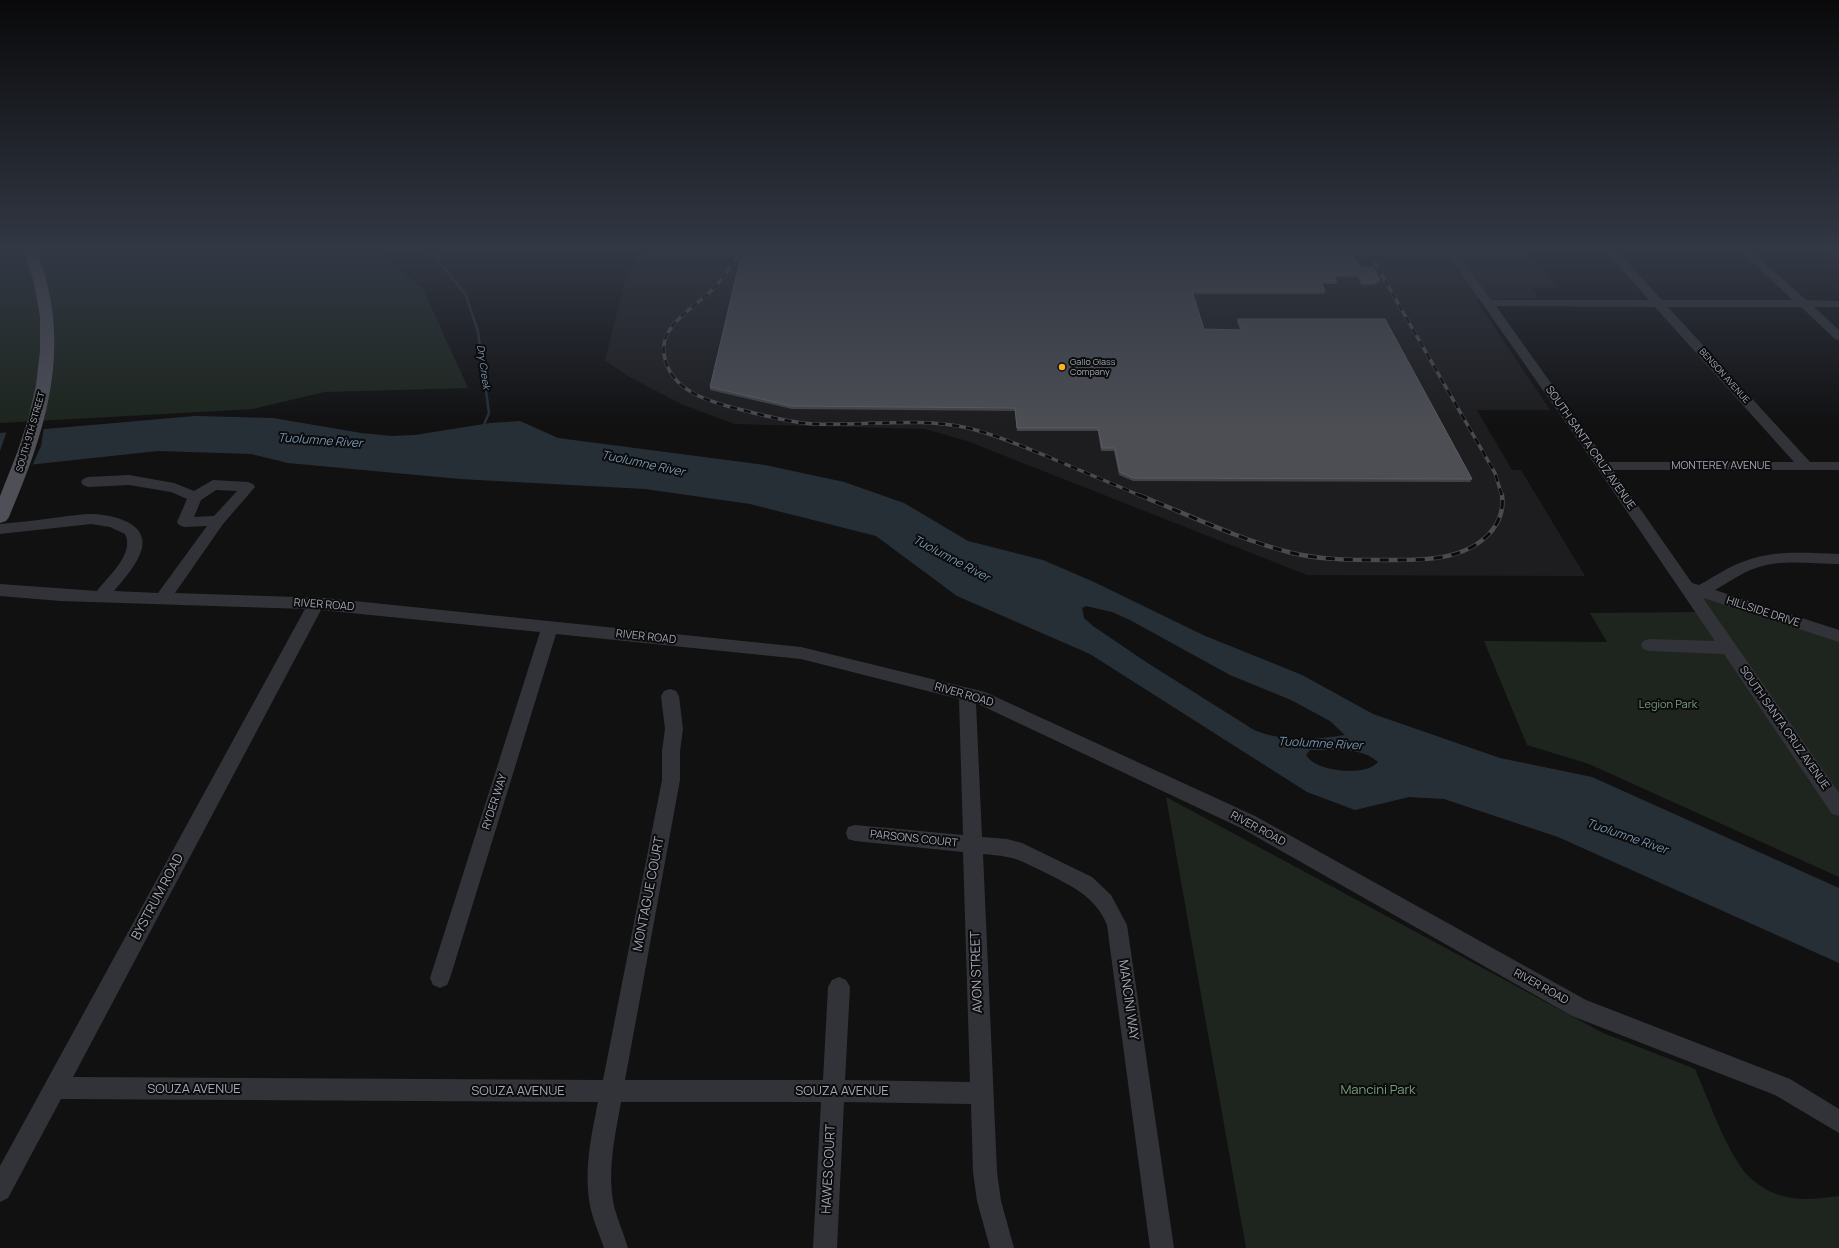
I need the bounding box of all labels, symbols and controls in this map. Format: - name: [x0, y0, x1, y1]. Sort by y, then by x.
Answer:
- water label: Dry Creek: [474, 344, 492, 390]
- street label: BENSON AVENUE: [1697, 346, 1751, 406]
- place label: Gallo Glass Company: [1070, 357, 1116, 378]
- marker: Gallo Glass Company: [1057, 362, 1067, 372]
- street label: SOUTH SANTA CRUZ AVENUE: [1542, 384, 1638, 512]
- street label: SOUTH 9TH STREET: [14, 391, 48, 473]
- water label: Tuolumne River: [277, 431, 363, 451]
- water label: Tuolumne River: [600, 448, 686, 480]
- street label: MONTEREY AVENUE: [1671, 459, 1771, 473]
- water label: Tuolumne River: [910, 533, 992, 585]
- street label: HILLSIDE DRIVE: [1725, 594, 1801, 630]
- street label: RIVER ROAD: [293, 596, 355, 614]
- street label: RIVER ROAD: [615, 627, 677, 647]
- street label: SOUTH SANTA CRUZ AVENUE: [1736, 664, 1832, 792]
- street label: RIVER ROAD: [933, 680, 995, 710]
- park label: Legion Park: [1639, 698, 1697, 712]
- water label: Tuolumne River: [1277, 735, 1363, 753]
- street label: RYDER WAY: [480, 773, 510, 831]
- street label: RIVER ROAD: [1228, 809, 1288, 849]
- water label: Tuolumne River: [1584, 816, 1670, 858]
- street label: PARSONS COURT: [869, 828, 959, 850]
- street label: MONTAGUE COURT: [630, 835, 668, 953]
- street label: BYSTRUM ROAD: [129, 851, 187, 943]
- street label: AVON STREET: [968, 931, 986, 1013]
- street label: MANCINI WAY: [1115, 959, 1141, 1041]
- street label: RIVER ROAD: [1511, 967, 1571, 1007]
- street label: SOUZA AVENUE: [147, 1081, 241, 1097]
- park label: Mancini Park: [1340, 1082, 1416, 1098]
- street label: SOUZA AVENUE: [471, 1083, 565, 1099]
- street label: SOUZA AVENUE: [795, 1083, 889, 1099]
- street label: HAWES COURT: [819, 1124, 839, 1214]

